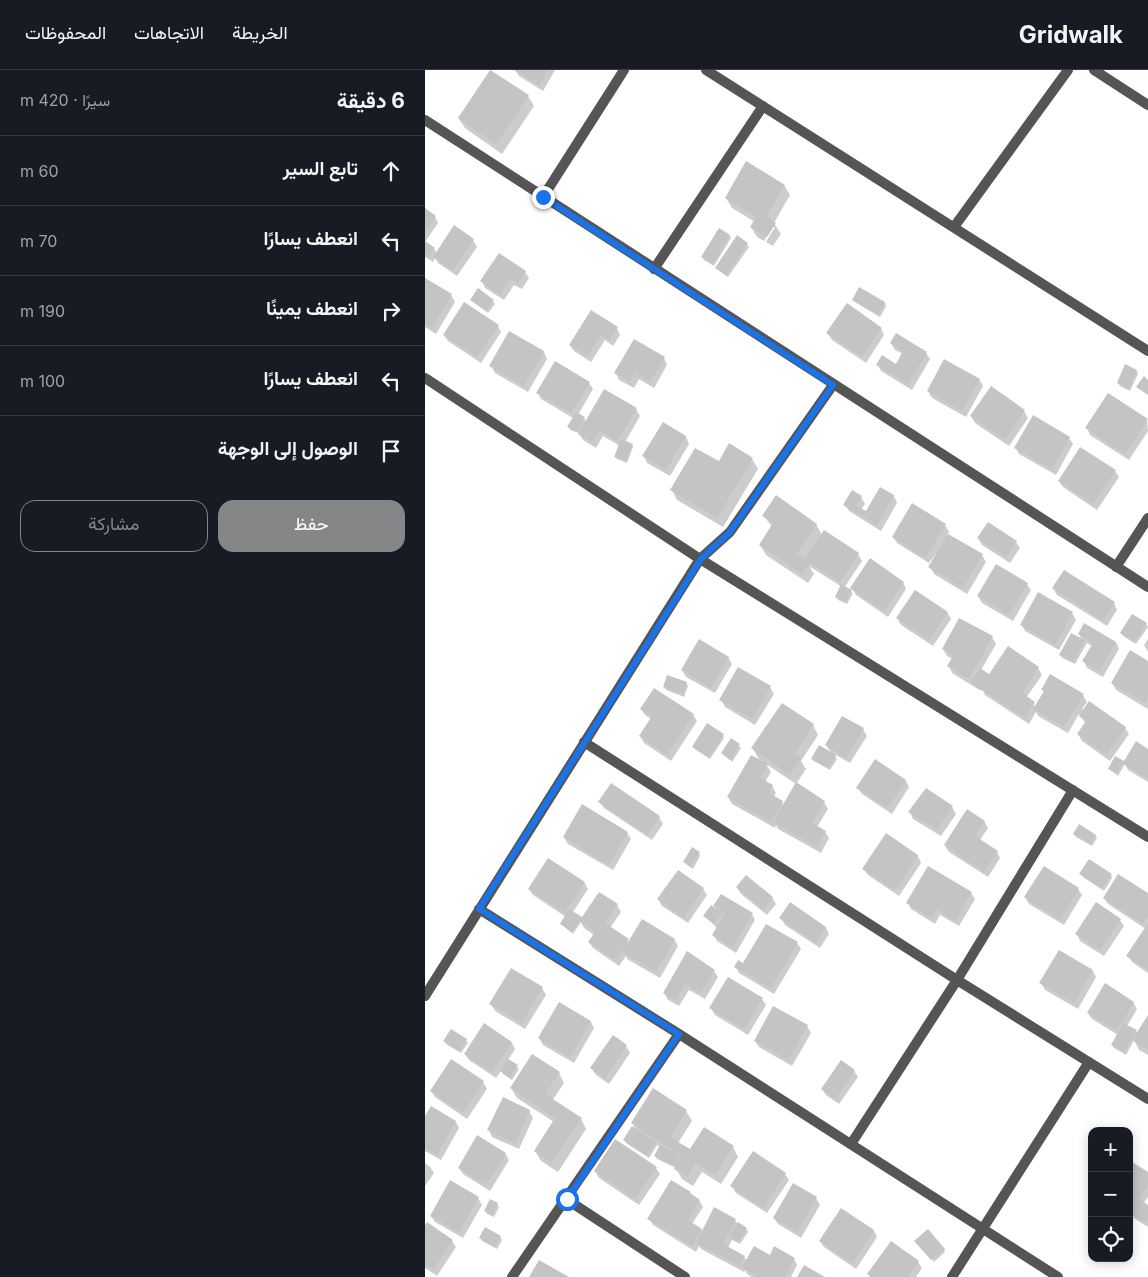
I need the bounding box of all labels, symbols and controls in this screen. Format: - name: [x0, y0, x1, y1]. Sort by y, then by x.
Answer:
- text: Gridwalk: [1019, 20, 1123, 49]
- text: المحفوظات: [25, 22, 106, 43]
- text: الاتجاهات: [134, 22, 204, 43]
- text: الخريطة: [232, 22, 288, 43]
- text: 6 دقيقة: [337, 88, 405, 113]
- text: سيرًا · 420 m: [20, 90, 110, 110]
- text: تابع السير: [283, 157, 358, 180]
- icon: ahead: [377, 157, 405, 185]
- text: 60 m: [20, 161, 59, 181]
- route end: [532, 186, 555, 209]
- text: انعطف يسارًا: [264, 227, 358, 250]
- icon: left: [377, 227, 405, 255]
- text: 70 m: [20, 231, 57, 251]
- text: انعطف يمينًا: [266, 297, 358, 320]
- icon: right: [377, 297, 405, 325]
- text: 190 m: [20, 301, 65, 321]
- text: انعطف يسارًا: [264, 367, 358, 390]
- icon: left: [377, 367, 405, 395]
- text: 100 m: [20, 371, 65, 391]
- text: الوصول إلى الوجهة: [218, 437, 358, 460]
- icon: arrive: [377, 437, 405, 465]
- button: مشاركة: [20, 500, 208, 552]
- button: حفظ: [218, 500, 405, 552]
- map controls: [1088, 1127, 1133, 1262]
- button: +: [1088, 1127, 1133, 1172]
- button: −: [1088, 1172, 1133, 1217]
- route start: [556, 1188, 579, 1211]
- button: locate: [1088, 1217, 1133, 1262]

